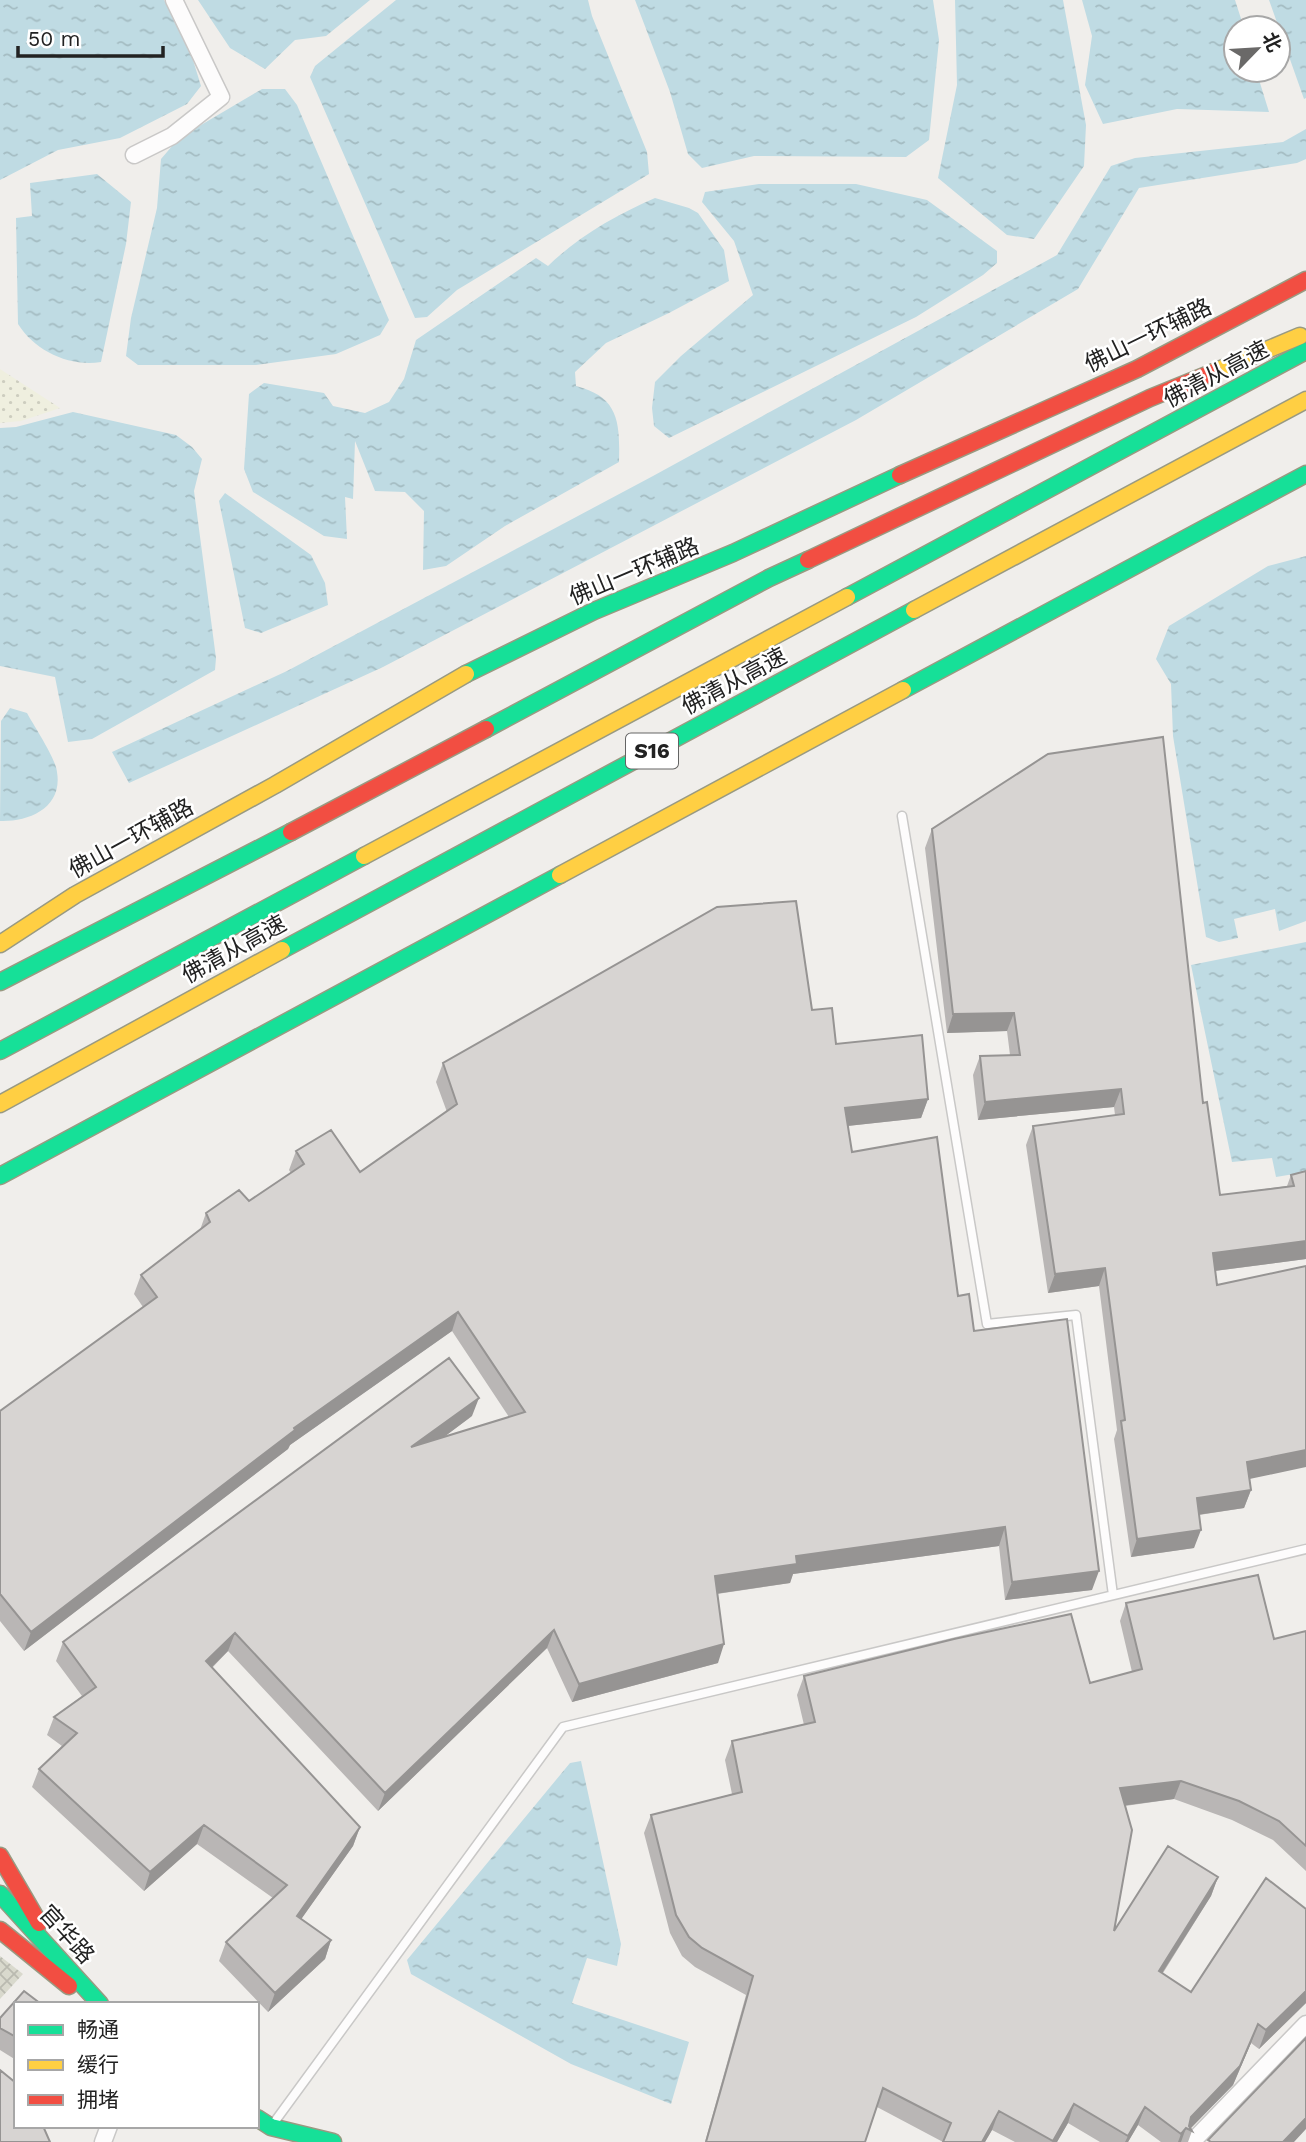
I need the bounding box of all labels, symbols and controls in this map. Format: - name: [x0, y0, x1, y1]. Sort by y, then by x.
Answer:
- scale bar: [18, 14, 163, 58]
- north arrow: [1222, 14, 1292, 84]
- text: 50 m: [28, 26, 80, 51]
- text: 北: [1258, 29, 1286, 56]
- street label: 佛山一环辅路: [1080, 293, 1216, 378]
- street label: 佛清从高速: [1159, 336, 1273, 413]
- street label: 佛山一环辅路: [565, 532, 703, 611]
- street label: 佛清从高速: [677, 643, 791, 720]
- road number: S16: [626, 734, 678, 768]
- street label: 佛山一环辅路: [64, 793, 198, 884]
- street label: 佛清从高速: [177, 910, 291, 989]
- street label: 官华路: [34, 1900, 100, 1969]
- legend: [14, 2002, 259, 2128]
- text: 畅通: [77, 2017, 119, 2042]
- text: 缓行: [77, 2052, 119, 2077]
- text: 拥堵: [77, 2087, 119, 2112]

